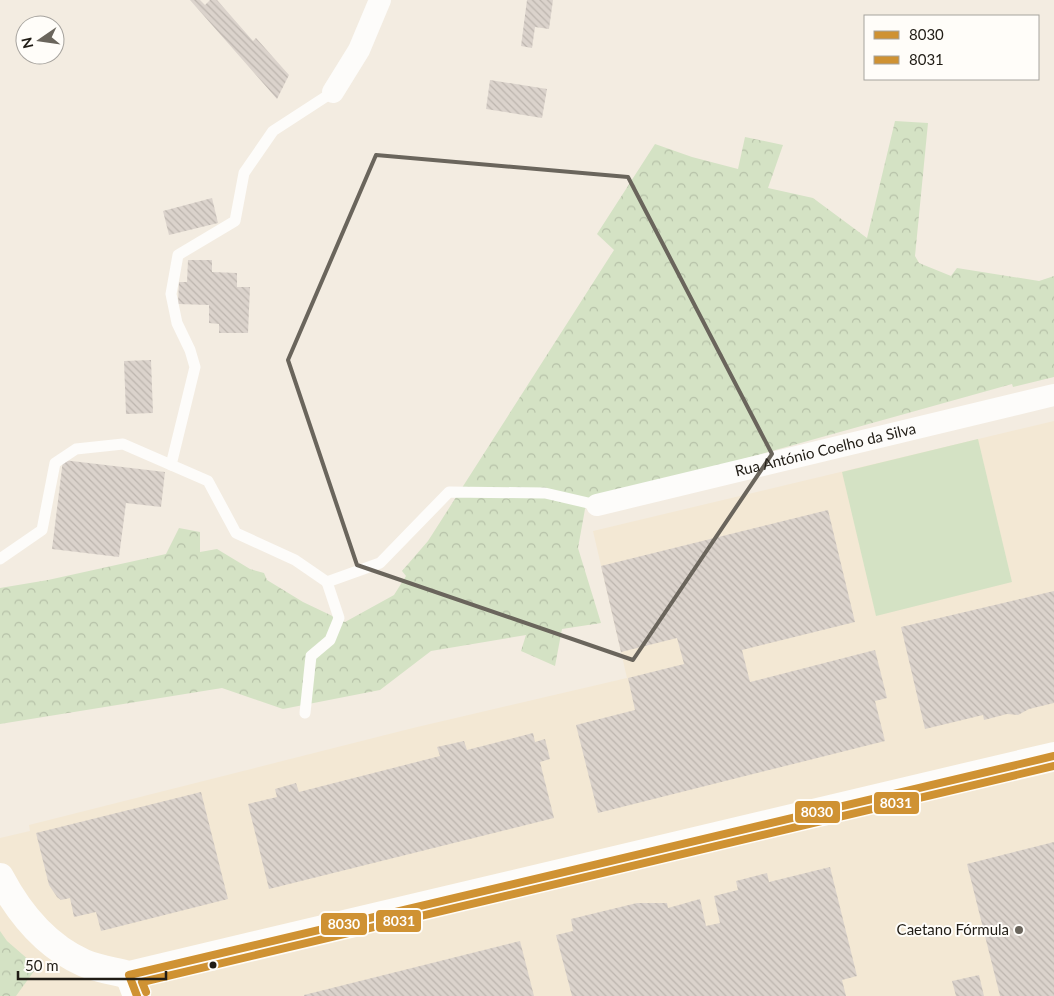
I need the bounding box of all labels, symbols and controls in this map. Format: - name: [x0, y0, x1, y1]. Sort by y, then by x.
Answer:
- north arrow: [15, 15, 65, 65]
- legend: [864, 15, 1039, 80]
- text: 8030: [909, 25, 944, 43]
- text: N: [17, 36, 36, 50]
- text: 8031: [909, 50, 944, 68]
- street label: Rua António Coelho da Silva: [733, 419, 918, 479]
- line badge: 8031: [873, 791, 920, 815]
- text: 8031: [880, 794, 912, 811]
- line badge: 8030: [794, 800, 841, 824]
- text: 8030: [801, 803, 833, 820]
- line badge: 8031: [375, 909, 422, 933]
- line badge: 8030: [320, 912, 368, 936]
- text: 8031: [383, 912, 415, 929]
- text: 8030: [328, 915, 360, 932]
- place label: Caetano Fórmula: [897, 920, 1009, 938]
- marker: Caetano Fórmula: [1013, 924, 1025, 936]
- scale bar: [18, 948, 165, 980]
- text: 50 m: [25, 956, 59, 974]
- unlabelled marker: [208, 960, 218, 970]

